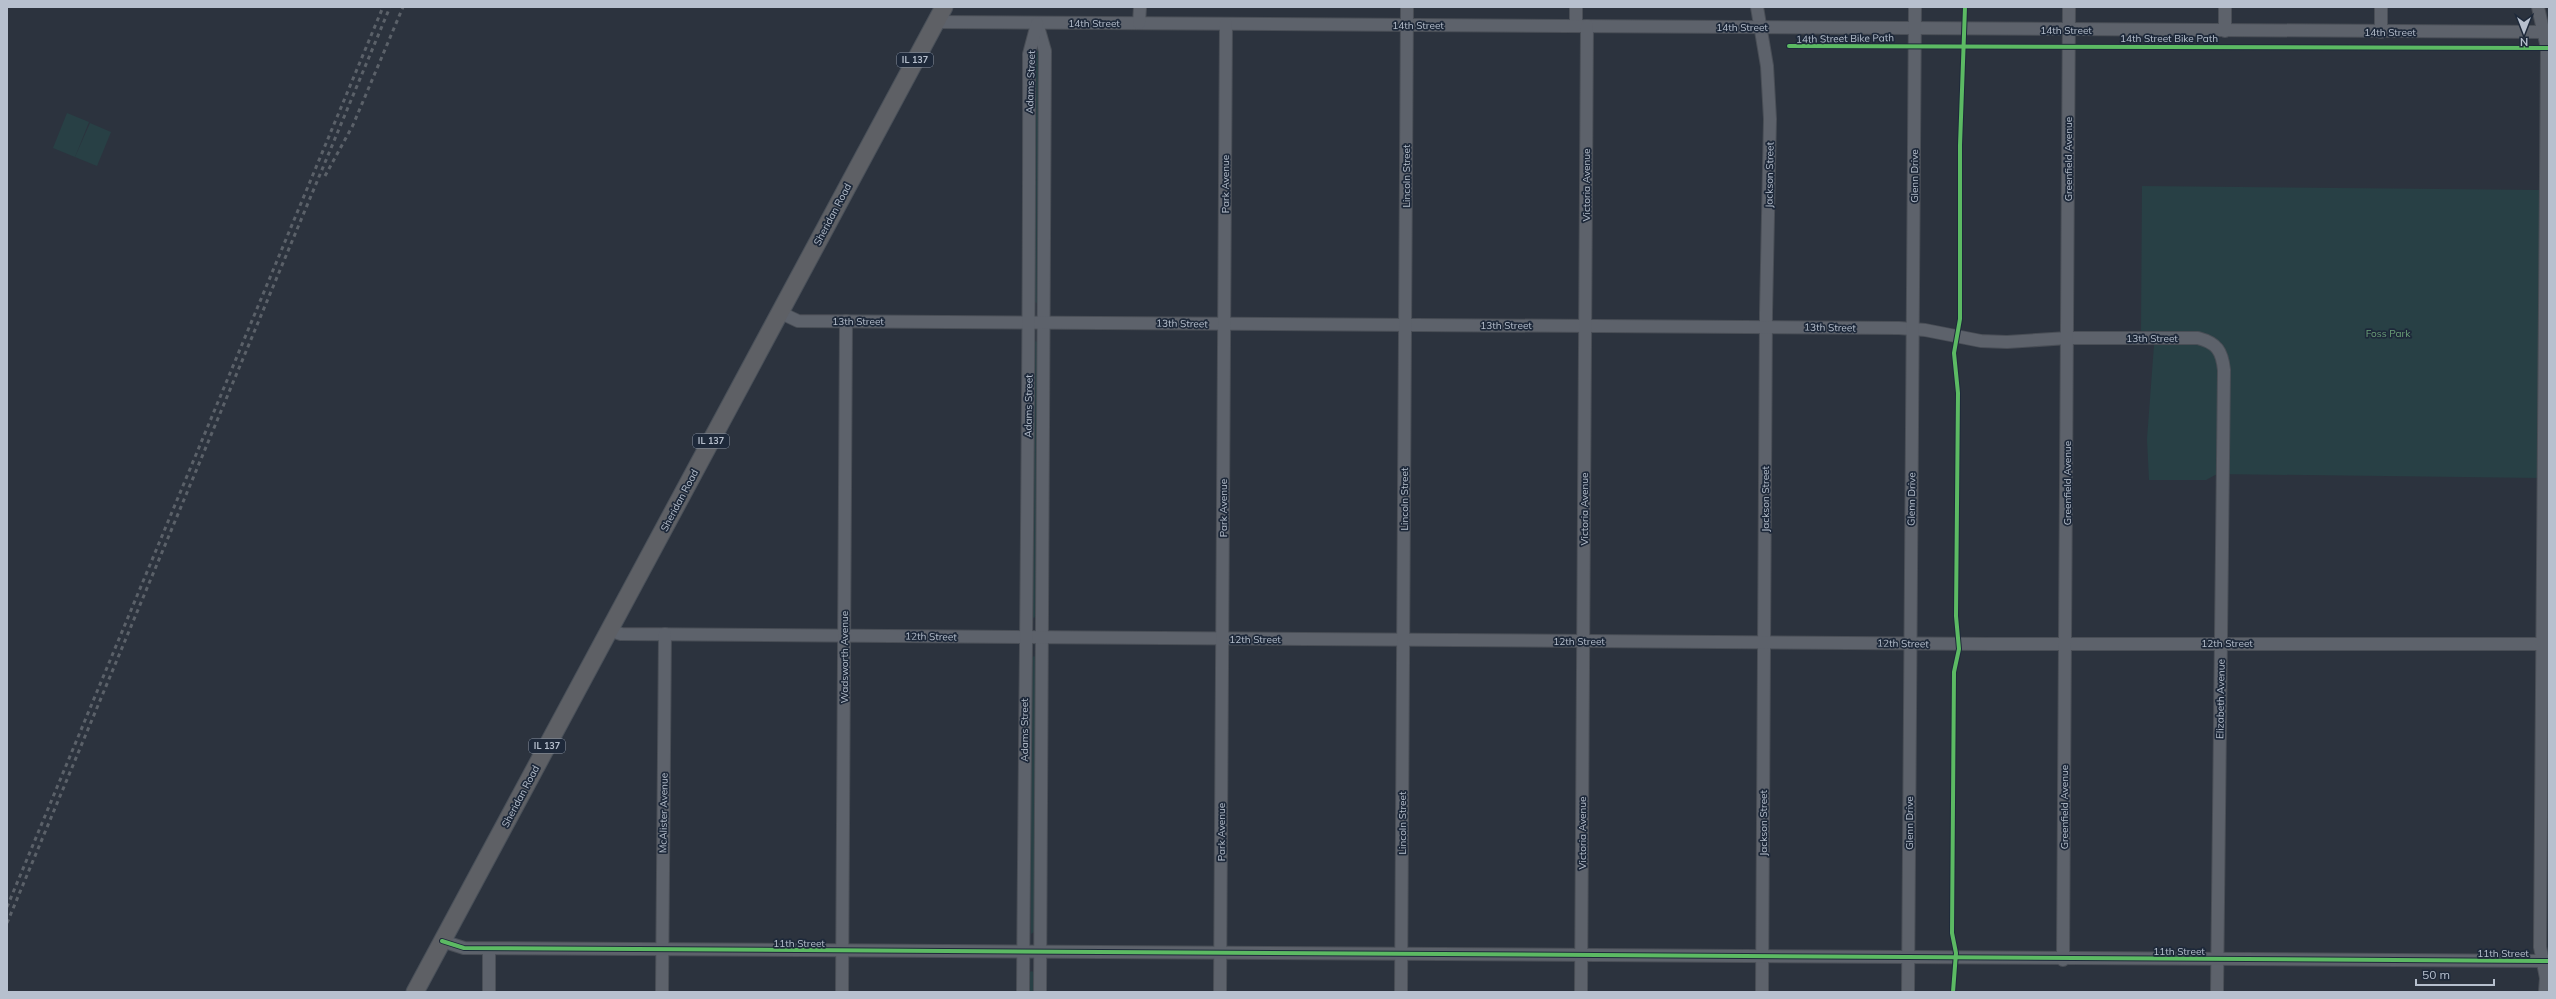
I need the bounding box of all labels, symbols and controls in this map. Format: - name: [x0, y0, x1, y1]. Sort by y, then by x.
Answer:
- north arrow: [2504, 12, 2544, 52]
- street label: 14th Street: [1068, 17, 1120, 30]
- street label: 14th Street: [1392, 19, 1444, 32]
- street label: 14th Street: [1716, 21, 1768, 34]
- street label: 14th Street: [2040, 24, 2092, 37]
- street label: 14th Street: [2364, 26, 2416, 39]
- street label: 14th Street Bike Path: [1796, 31, 1894, 46]
- street label: 14th Street Bike Path: [2120, 32, 2218, 45]
- text: N: [2520, 35, 2528, 49]
- street label: Adams Street: [1023, 50, 1038, 114]
- road number: IL 137: [897, 53, 933, 67]
- street label: Greenfield Avenue: [2062, 117, 2075, 201]
- street label: Jackson Street: [1762, 141, 1777, 208]
- street label: Lincoln Street: [1400, 144, 1413, 207]
- street label: Victoria Avenue: [1580, 149, 1593, 221]
- street label: Glenn Drive: [1908, 149, 1921, 203]
- street label: Park Avenue: [1219, 155, 1232, 213]
- street label: Sheridan Road: [811, 181, 854, 248]
- street label: 13th Street: [832, 315, 884, 328]
- street label: 13th Street: [1156, 317, 1208, 330]
- street label: 13th Street: [1480, 319, 1532, 332]
- street label: 13th Street: [1804, 321, 1856, 334]
- park label: Foss Park: [2366, 327, 2411, 340]
- street label: 13th Street: [2126, 332, 2178, 345]
- street label: Adams Street: [1021, 374, 1036, 438]
- road number: IL 137: [693, 434, 729, 448]
- street label: Greenfield Avenue: [2061, 441, 2074, 525]
- street label: Jackson Street: [1759, 465, 1772, 532]
- street label: Sheridan Road: [658, 467, 701, 534]
- street label: Lincoln Street: [1398, 467, 1411, 530]
- street label: Glenn Drive: [1905, 472, 1918, 526]
- street label: Victoria Avenue: [1578, 473, 1591, 545]
- street label: Park Avenue: [1217, 479, 1230, 537]
- street label: Wadsworth Avenue: [838, 611, 851, 703]
- street label: 12th Street: [905, 630, 957, 643]
- street label: 12th Street: [1229, 633, 1281, 646]
- street label: 12th Street: [1553, 635, 1605, 648]
- street label: 12th Street: [1877, 637, 1929, 650]
- street label: 12th Street: [2201, 637, 2253, 650]
- street label: Elizabeth Avenue: [2213, 659, 2228, 739]
- street label: Adams Street: [1018, 698, 1031, 762]
- road number: IL 137: [529, 739, 565, 753]
- street label: Sheridan Road: [499, 763, 542, 830]
- street label: Greenfield Avenue: [2058, 765, 2071, 849]
- street label: McAlister Avenue: [656, 773, 671, 853]
- street label: Jackson Street: [1757, 789, 1770, 856]
- street label: Lincoln Street: [1396, 791, 1409, 854]
- street label: Glenn Drive: [1903, 796, 1916, 850]
- street label: Victoria Avenue: [1576, 797, 1589, 869]
- street label: Park Avenue: [1215, 803, 1228, 861]
- street label: 11th Street: [773, 937, 825, 950]
- street label: 11th Street: [2153, 945, 2205, 958]
- street label: 11th Street: [2477, 947, 2529, 960]
- scale bar: [2416, 961, 2494, 987]
- text: 50 m: [2422, 967, 2450, 982]

